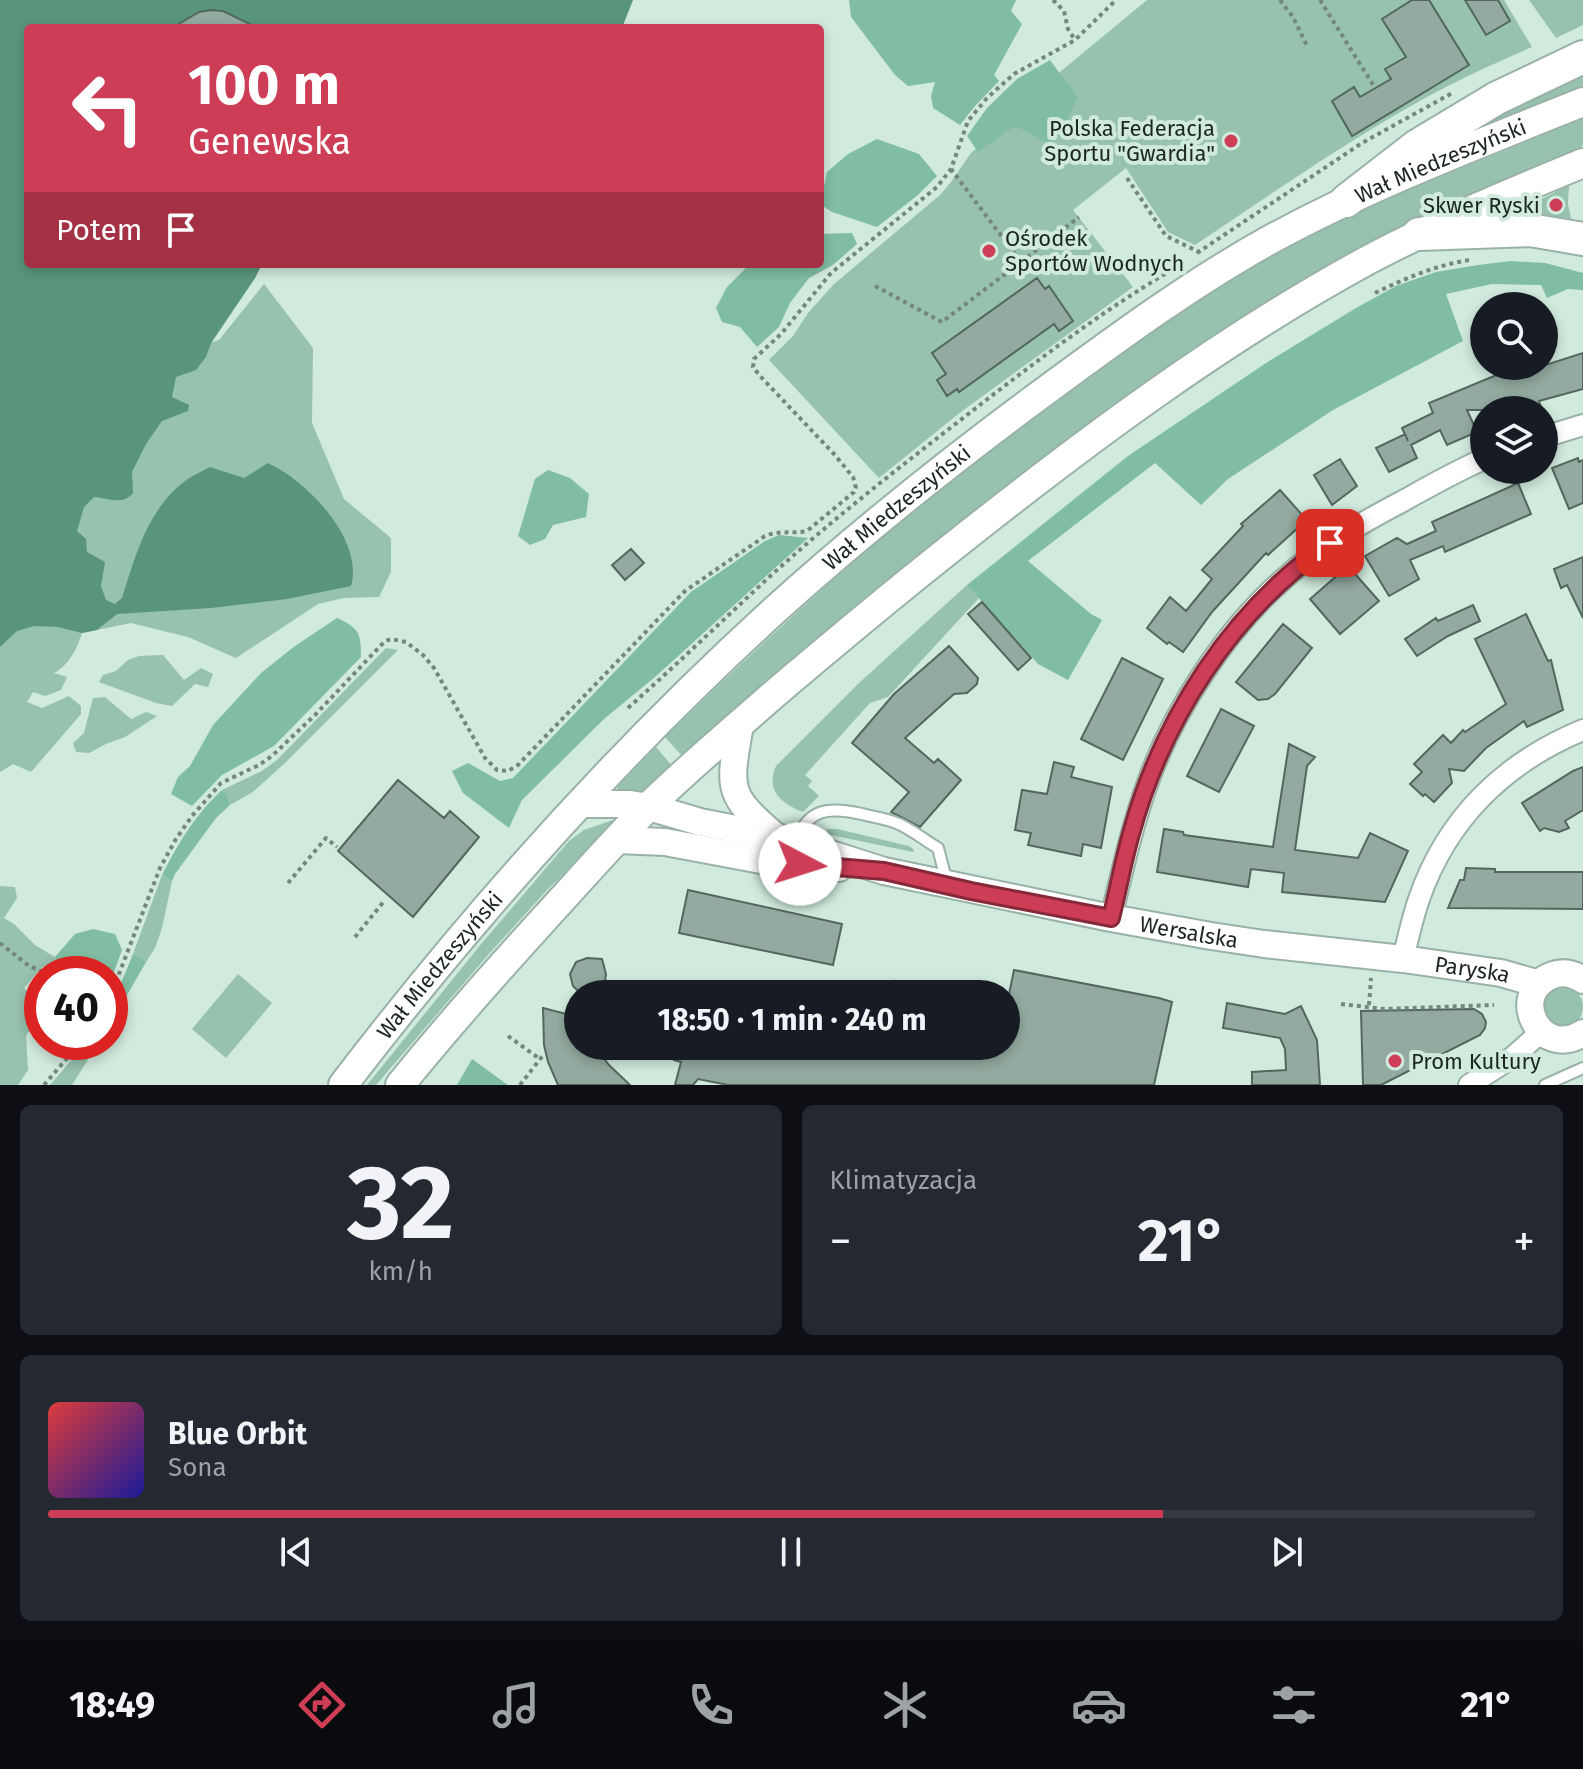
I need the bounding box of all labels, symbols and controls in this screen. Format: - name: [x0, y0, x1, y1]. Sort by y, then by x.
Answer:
- text: 100 m: [188, 52, 340, 119]
- icon: left: [56, 56, 160, 160]
- street label: Wał Miedzeszyński: [1351, 113, 1530, 209]
- place label: Polska Federacja Sportu "Gwardia": [1044, 115, 1215, 167]
- text: Genewska: [188, 120, 351, 164]
- marker: Polska Federacja Sportu "Gwardia": [1222, 132, 1240, 150]
- place label: Skwer Ryski: [1423, 192, 1540, 219]
- marker: Skwer Ryski: [1547, 196, 1565, 214]
- icon: arrive: [159, 208, 203, 252]
- text: Potem: [56, 212, 143, 248]
- place label: Ośrodek Sportów Wodnych: [1005, 225, 1184, 277]
- marker: Ośrodek Sportów Wodnych: [980, 242, 998, 260]
- map controls: [1470, 292, 1558, 484]
- button: search: [1470, 292, 1558, 380]
- button: layers: [1470, 396, 1558, 484]
- street label: Wał Miedzeszyński: [817, 439, 976, 576]
- pin: [1296, 509, 1364, 577]
- icon: arrive: [1308, 521, 1352, 565]
- position arrow: [758, 822, 842, 906]
- street label: Wał Miedzeszyński: [371, 886, 508, 1044]
- street label: Wersalska: [1137, 910, 1240, 953]
- street label: Paryska: [1433, 950, 1513, 988]
- speed limit sign: 40: [24, 956, 128, 1060]
- text: 18:50 · 1 min · 240 m: [657, 1002, 927, 1038]
- place label: Prom Kultury: [1411, 1048, 1541, 1075]
- marker: Prom Kultury: [1386, 1052, 1404, 1070]
- text: 32: [347, 1141, 454, 1266]
- text: Klimatyzacja: [830, 1165, 977, 1196]
- text: 21°: [1138, 1205, 1227, 1277]
- text: −: [830, 1215, 852, 1268]
- text: +: [1513, 1215, 1535, 1268]
- text: km/h: [369, 1256, 433, 1287]
- text: Blue Orbit: [168, 1416, 307, 1452]
- text: Sona: [168, 1452, 227, 1483]
- icon: previous: [274, 1530, 318, 1574]
- icon: pause: [769, 1530, 813, 1574]
- icon: next: [1265, 1530, 1309, 1574]
- icon: directions: [294, 1677, 350, 1733]
- icon: music: [488, 1677, 544, 1733]
- icon: phone: [683, 1677, 739, 1733]
- icon: climate: [877, 1677, 933, 1733]
- icon: car: [1071, 1677, 1127, 1733]
- icon: filters: [1266, 1677, 1322, 1733]
- text: 18:49: [69, 1683, 155, 1727]
- text: 21°: [1460, 1683, 1514, 1727]

